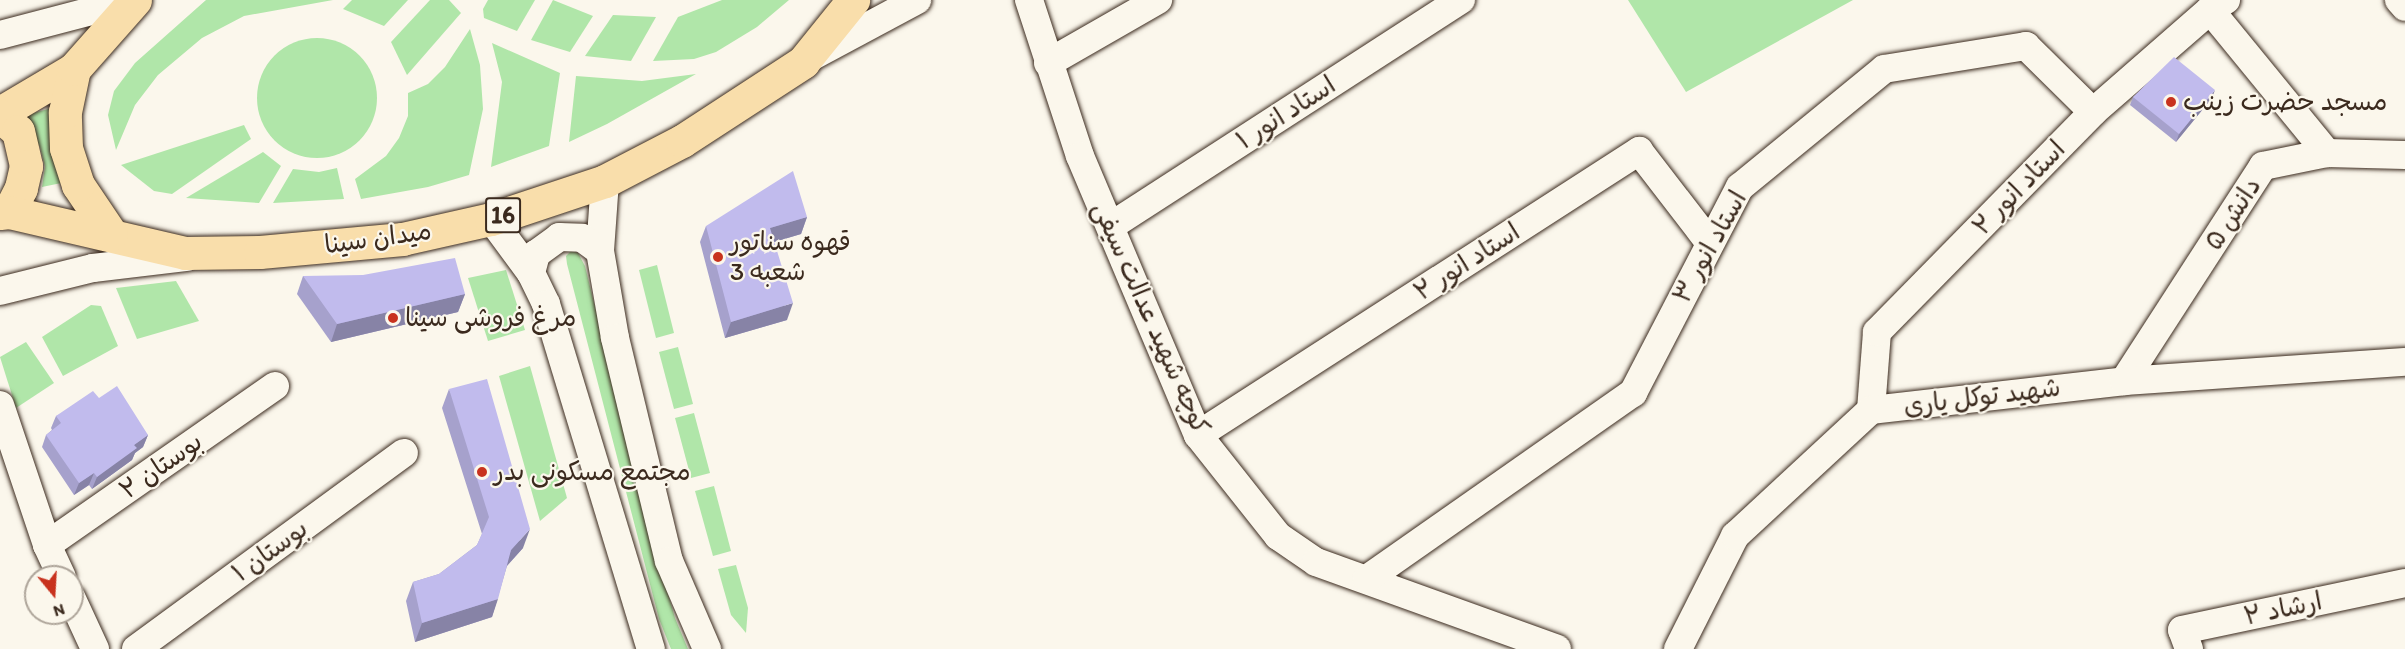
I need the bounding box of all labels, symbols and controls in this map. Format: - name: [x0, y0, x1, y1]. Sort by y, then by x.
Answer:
- street label: استاد انور ۱: [1231, 69, 1341, 157]
- place label: مسجد حضرت زینب: [2183, 86, 2387, 118]
- marker: مسجد حضرت زینب: [2164, 95, 2178, 109]
- street label: استاد انور ۲: [1966, 134, 2072, 242]
- street label: دانش ۵: [2198, 172, 2268, 256]
- street label: استاد انور ۳: [1666, 185, 1754, 309]
- road number: 16: [485, 194, 521, 236]
- street label: کوچه شهید عدالت سیفی: [1086, 197, 1216, 439]
- street label: میدان سینا: [322, 215, 434, 261]
- street label: استاد انور ۲: [1408, 216, 1526, 308]
- place label: قهوه سناتور شعبه 3: [730, 226, 851, 288]
- marker: قهوه سناتور شعبه 3: [711, 250, 725, 264]
- place label: مرغ فروشی سینا: [405, 302, 576, 334]
- marker: مرغ فروشی سینا: [386, 311, 400, 325]
- street label: شهید توکل یاری: [1902, 372, 2062, 422]
- street label: بوستان ۲: [113, 426, 209, 506]
- place label: مجتمع مسکونی بدر: [494, 456, 691, 488]
- marker: مجتمع مسکونی بدر: [475, 465, 489, 479]
- street label: بوستان ۱: [226, 513, 314, 589]
- north arrow: [24, 565, 84, 625]
- street label: ارشاد ۲: [2241, 585, 2325, 633]
- text: N: [51, 600, 67, 621]

